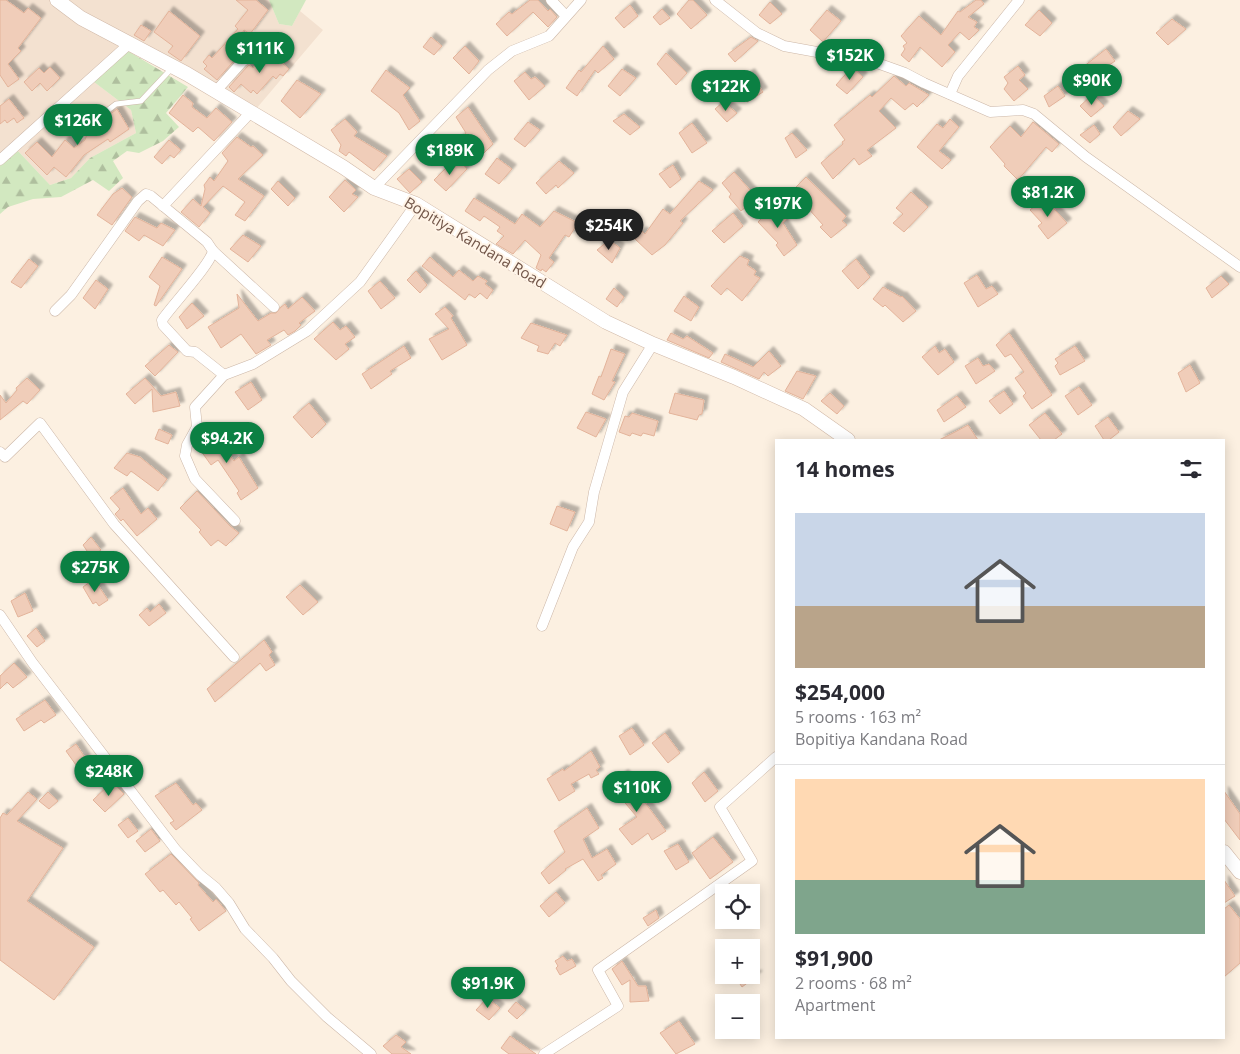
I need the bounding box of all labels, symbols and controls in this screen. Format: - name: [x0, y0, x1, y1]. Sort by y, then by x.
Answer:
- pin: $111K: [225, 32, 295, 74]
- text: $111K: [236, 37, 284, 59]
- pin: $152K: [815, 38, 885, 81]
- text: $152K: [826, 44, 874, 66]
- pin: $90K: [1062, 64, 1122, 106]
- text: $90K: [1073, 69, 1111, 91]
- pin: $122K: [691, 70, 761, 112]
- text: $122K: [702, 75, 750, 97]
- pin: $126K: [43, 104, 113, 146]
- text: $126K: [54, 109, 102, 131]
- pin: $189K: [415, 134, 485, 176]
- text: $189K: [426, 139, 474, 161]
- pin: $81.2K: [1007, 176, 1089, 218]
- text: $81.2K: [1022, 181, 1074, 203]
- pin: $197K: [743, 186, 813, 229]
- street label: Bopitiya Kandana Road: [401, 192, 550, 292]
- text: $197K: [754, 192, 802, 214]
- pin: $254K: [574, 208, 644, 251]
- text: $254K: [585, 214, 633, 236]
- pin: $94.2K: [186, 422, 268, 464]
- text: $94.2K: [201, 427, 253, 449]
- text: 14 homes: [795, 455, 895, 483]
- icon: filters: [1177, 455, 1205, 483]
- icon: home: [955, 546, 1045, 636]
- pin: $275K: [60, 550, 130, 593]
- text: $275K: [71, 556, 119, 578]
- text: $254,000: [795, 678, 885, 706]
- text: 5 rooms · 163 m²: [795, 706, 921, 728]
- text: Bopitiya Kandana Road: [795, 728, 968, 750]
- pin: $248K: [74, 754, 144, 797]
- text: $248K: [85, 760, 133, 782]
- pin: $110K: [602, 770, 672, 813]
- text: $110K: [613, 776, 661, 798]
- icon: home: [955, 811, 1045, 901]
- map controls: [715, 884, 760, 1039]
- button: locate: [715, 884, 760, 929]
- button: +: [715, 939, 760, 984]
- text: $91,900: [795, 944, 873, 972]
- pin: $91.9K: [447, 966, 529, 1009]
- text: $91.9K: [462, 972, 514, 994]
- text: 2 rooms · 68 m²: [795, 972, 912, 994]
- button: −: [715, 994, 760, 1039]
- text: Apartment: [795, 994, 875, 1016]

